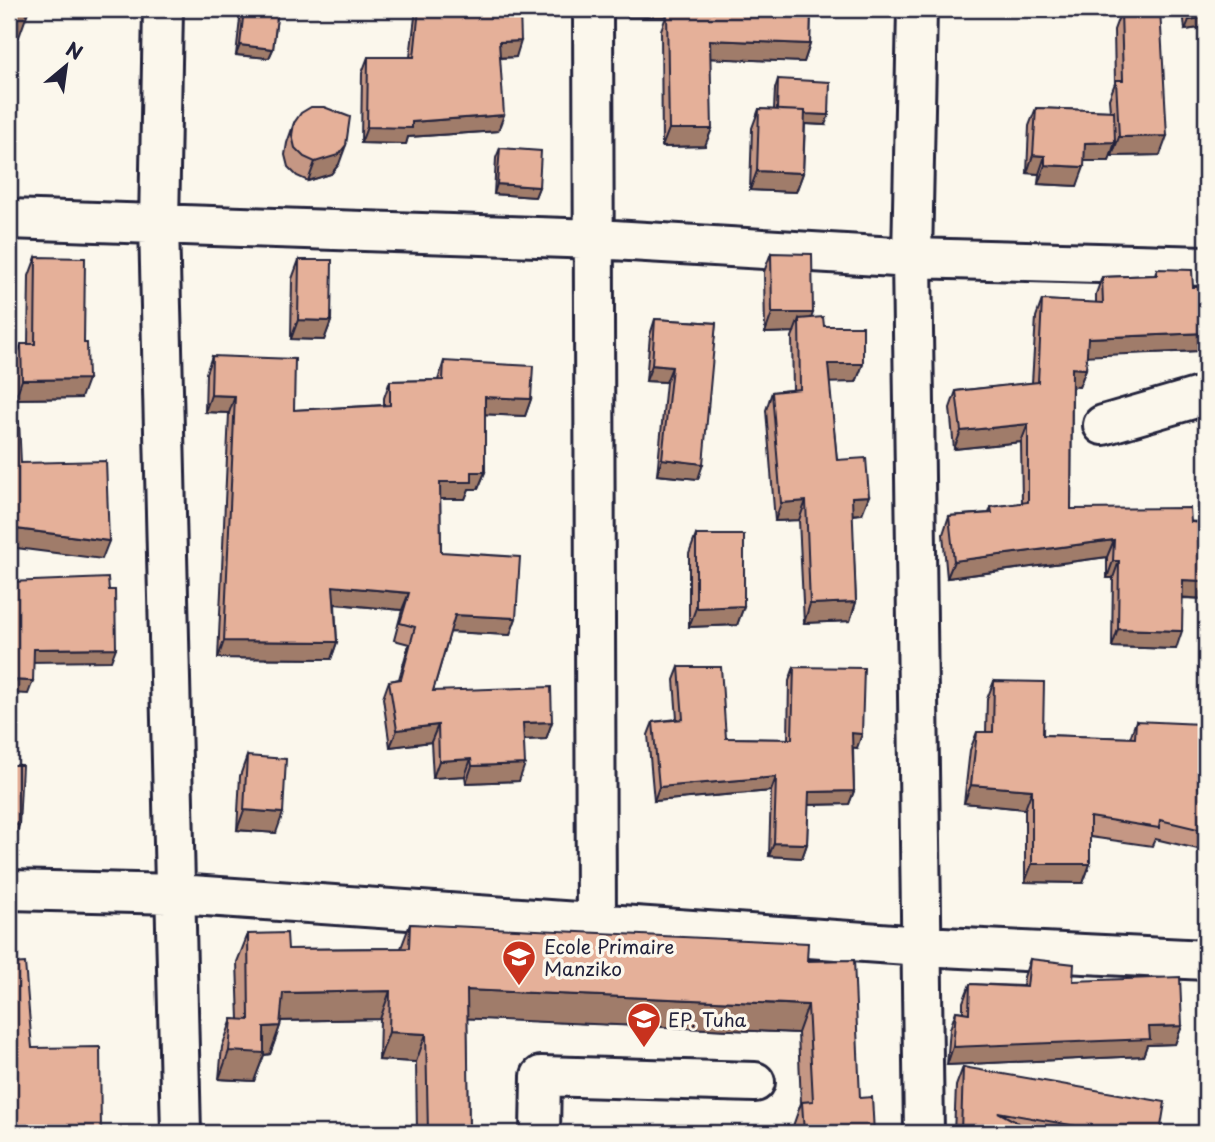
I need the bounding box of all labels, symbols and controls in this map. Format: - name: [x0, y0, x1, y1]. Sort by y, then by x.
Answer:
- north arrow: [32, 32, 102, 102]
- text: N: [61, 34, 88, 66]
- place label: Ecole Primaire Manziko: [544, 932, 674, 982]
- school or university icon: Ecole Primaire Manziko: [500, 938, 538, 987]
- school or university icon: EP. Tuha: [625, 1000, 663, 1049]
- place label: EP. Tuha: [668, 1005, 747, 1033]

